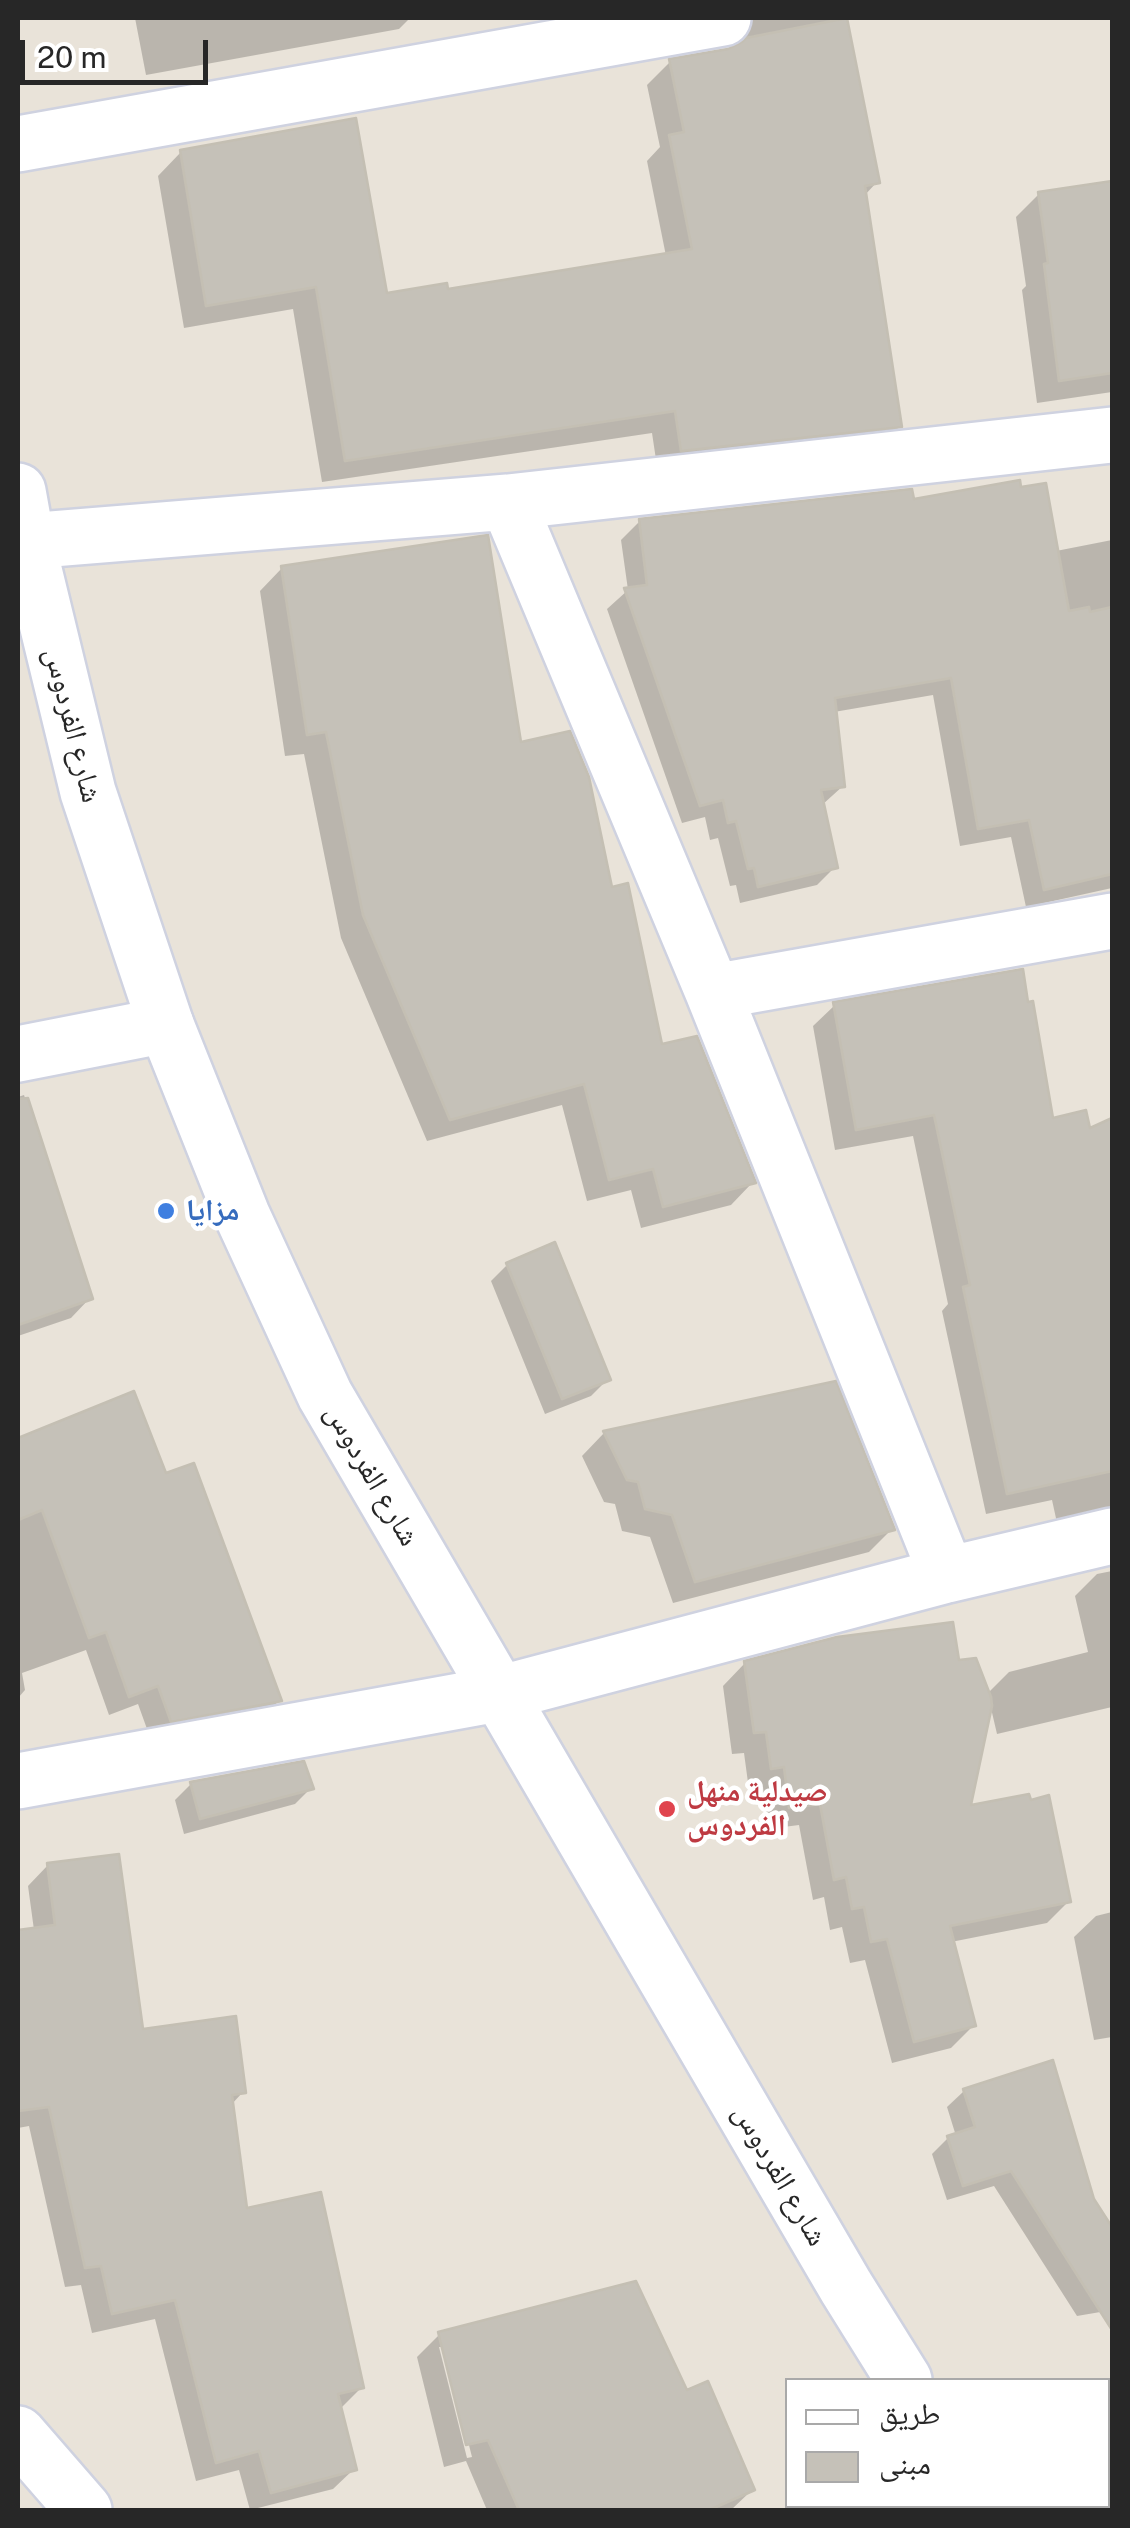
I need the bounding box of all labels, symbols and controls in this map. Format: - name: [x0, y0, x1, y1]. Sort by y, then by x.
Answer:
- scale bar: [25, 20, 212, 82]
- text: 20 m: [37, 39, 106, 75]
- street label: شارع الفردوس: [36, 644, 110, 806]
- place label: مزايا: [186, 1193, 239, 1229]
- marker: مزايا: [155, 1200, 177, 1222]
- street label: شارع الفردوس: [317, 1397, 427, 1553]
- place label: صيدلية منهل الفردوس: [687, 1774, 828, 1844]
- marker: صيدلية منهل الفردوس: [656, 1798, 678, 1820]
- street label: شارع الفردوس: [725, 2097, 835, 2253]
- legend: [785, 2378, 1110, 2508]
- text: طريق: [879, 2395, 940, 2431]
- text: مبنى: [879, 2445, 931, 2481]

